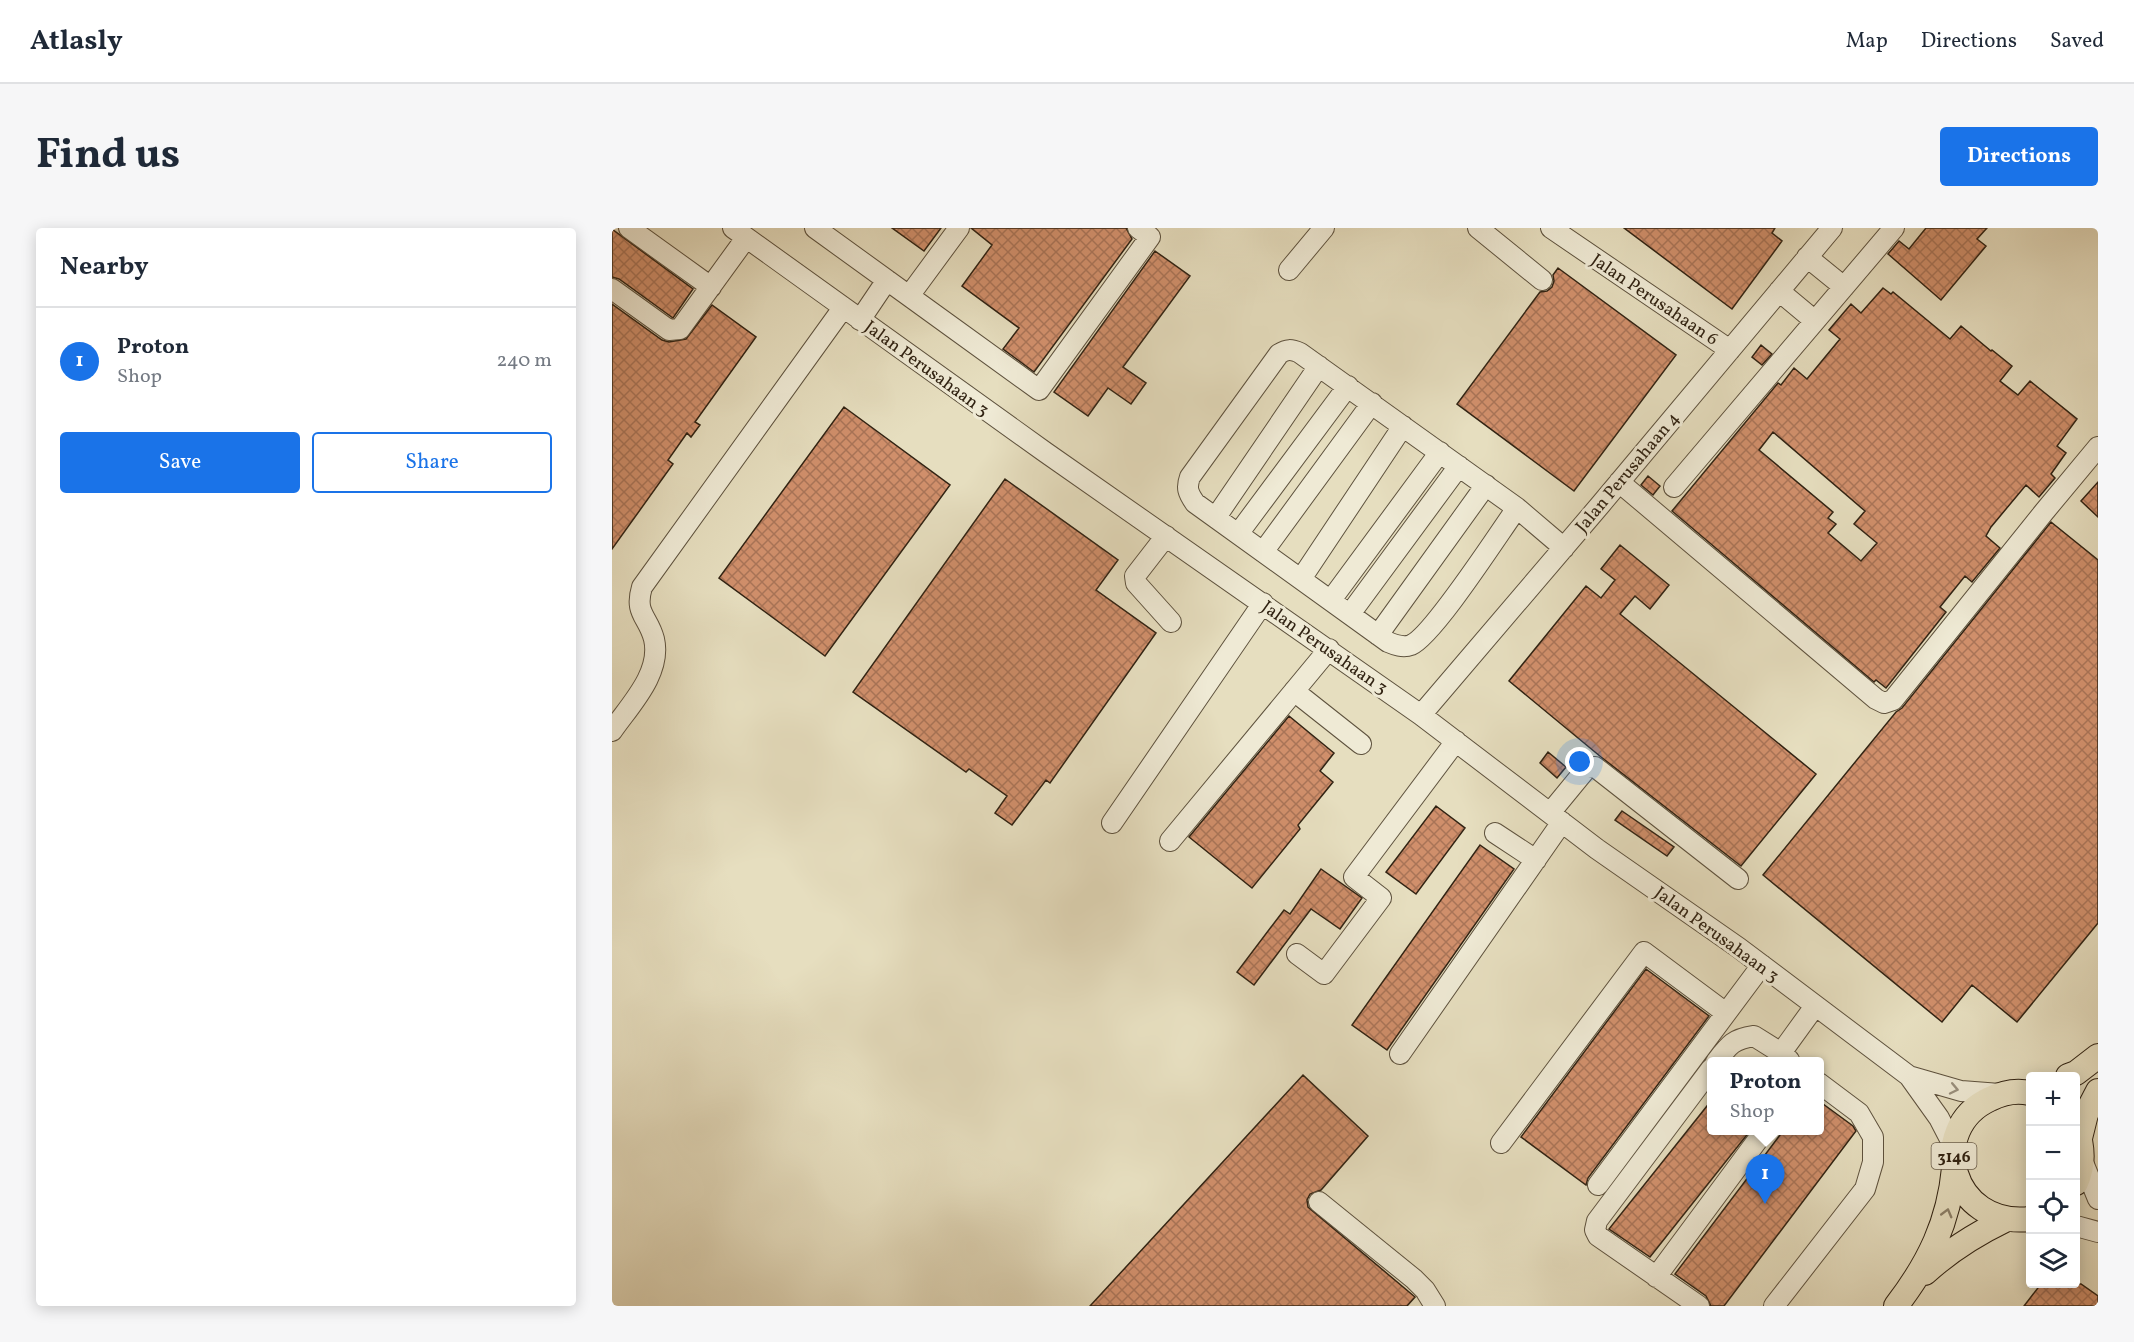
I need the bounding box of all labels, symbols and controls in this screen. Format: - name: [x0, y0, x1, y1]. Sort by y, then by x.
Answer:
- text: Atlasly: [30, 22, 123, 61]
- text: Map: [1846, 27, 1888, 56]
- text: Directions: [1921, 27, 2017, 56]
- text: Saved: [2050, 27, 2104, 56]
- text: Find us: [36, 127, 180, 186]
- button: Directions: [1940, 127, 2098, 186]
- street label: Jalan Perusahaan 6: [1586, 248, 1723, 352]
- text: Nearby: [60, 249, 149, 285]
- street label: Jalan Perusahaan 3: [859, 315, 994, 423]
- text: Proton: [117, 332, 189, 363]
- text: 1: [75, 347, 84, 375]
- text: 240 m: [497, 347, 552, 375]
- text: Shop: [117, 363, 162, 391]
- street label: Jalan Perusahaan 4: [1570, 407, 1686, 539]
- button: Save: [60, 432, 300, 493]
- button: Share: [312, 432, 552, 493]
- street label: Jalan Perusahaan 3: [1256, 595, 1392, 701]
- your location: [1565, 747, 1594, 776]
- street label: Jalan Perusahaan 3: [1649, 881, 1784, 989]
- popup: [1707, 1057, 1824, 1135]
- text: Proton: [1729, 1067, 1802, 1098]
- map controls: [2026, 1072, 2080, 1288]
- button: +: [2026, 1072, 2080, 1126]
- one-way arrow: [1949, 1082, 1959, 1095]
- text: Shop: [1729, 1098, 1774, 1126]
- button: −: [2026, 1126, 2080, 1180]
- road number: 3146: [1932, 1143, 1976, 1169]
- pin: 1: [1746, 1154, 1784, 1204]
- button: locate: [2026, 1180, 2080, 1234]
- one-way arrow: [1939, 1208, 1952, 1218]
- button: layers: [2026, 1234, 2080, 1288]

